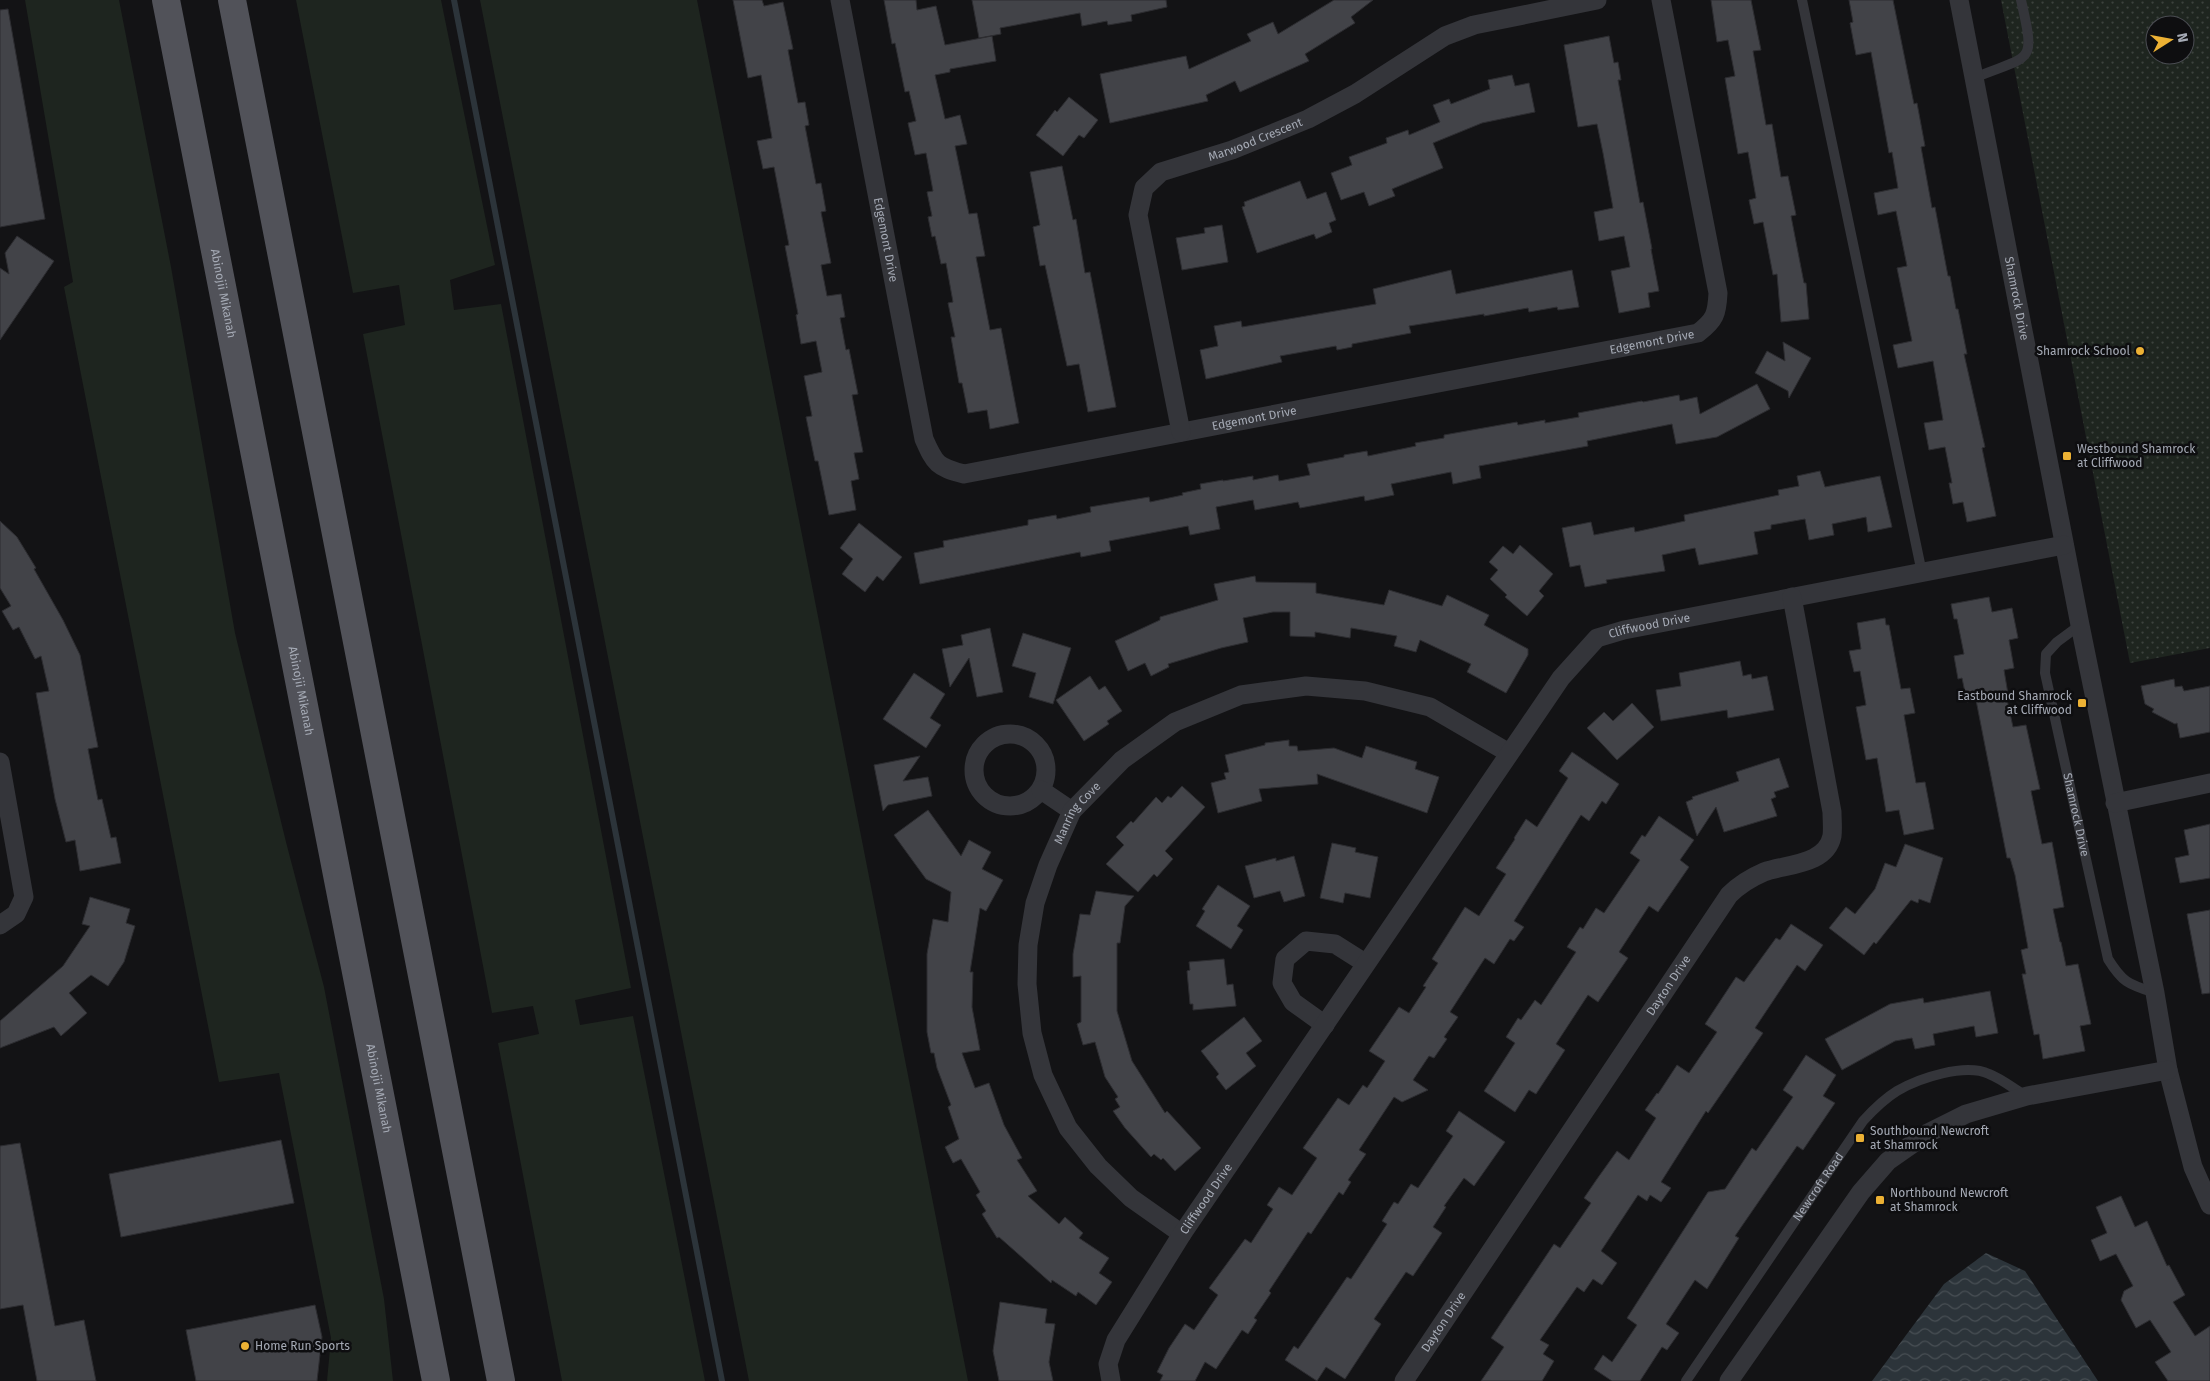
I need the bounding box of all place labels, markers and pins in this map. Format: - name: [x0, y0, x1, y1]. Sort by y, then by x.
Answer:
- place label: Shamrock School: [2036, 344, 2130, 358]
- marker: Shamrock School: [2134, 345, 2146, 357]
- place label: Westbound Shamrock at Cliffwood: [2077, 442, 2196, 470]
- marker: Westbound Shamrock at Cliffwood: [2061, 450, 2073, 462]
- place label: Eastbound Shamrock at Cliffwood: [1957, 689, 2073, 717]
- marker: Eastbound Shamrock at Cliffwood: [2076, 697, 2088, 709]
- place label: Southbound Newcroft at Shamrock: [1870, 1124, 1990, 1152]
- marker: Southbound Newcroft at Shamrock: [1854, 1132, 1866, 1144]
- place label: Northbound Newcroft at Shamrock: [1890, 1186, 2009, 1214]
- marker: Northbound Newcroft at Shamrock: [1874, 1194, 1886, 1206]
- place label: Home Run Sports: [255, 1339, 350, 1353]
- marker: Home Run Sports: [239, 1340, 251, 1352]

